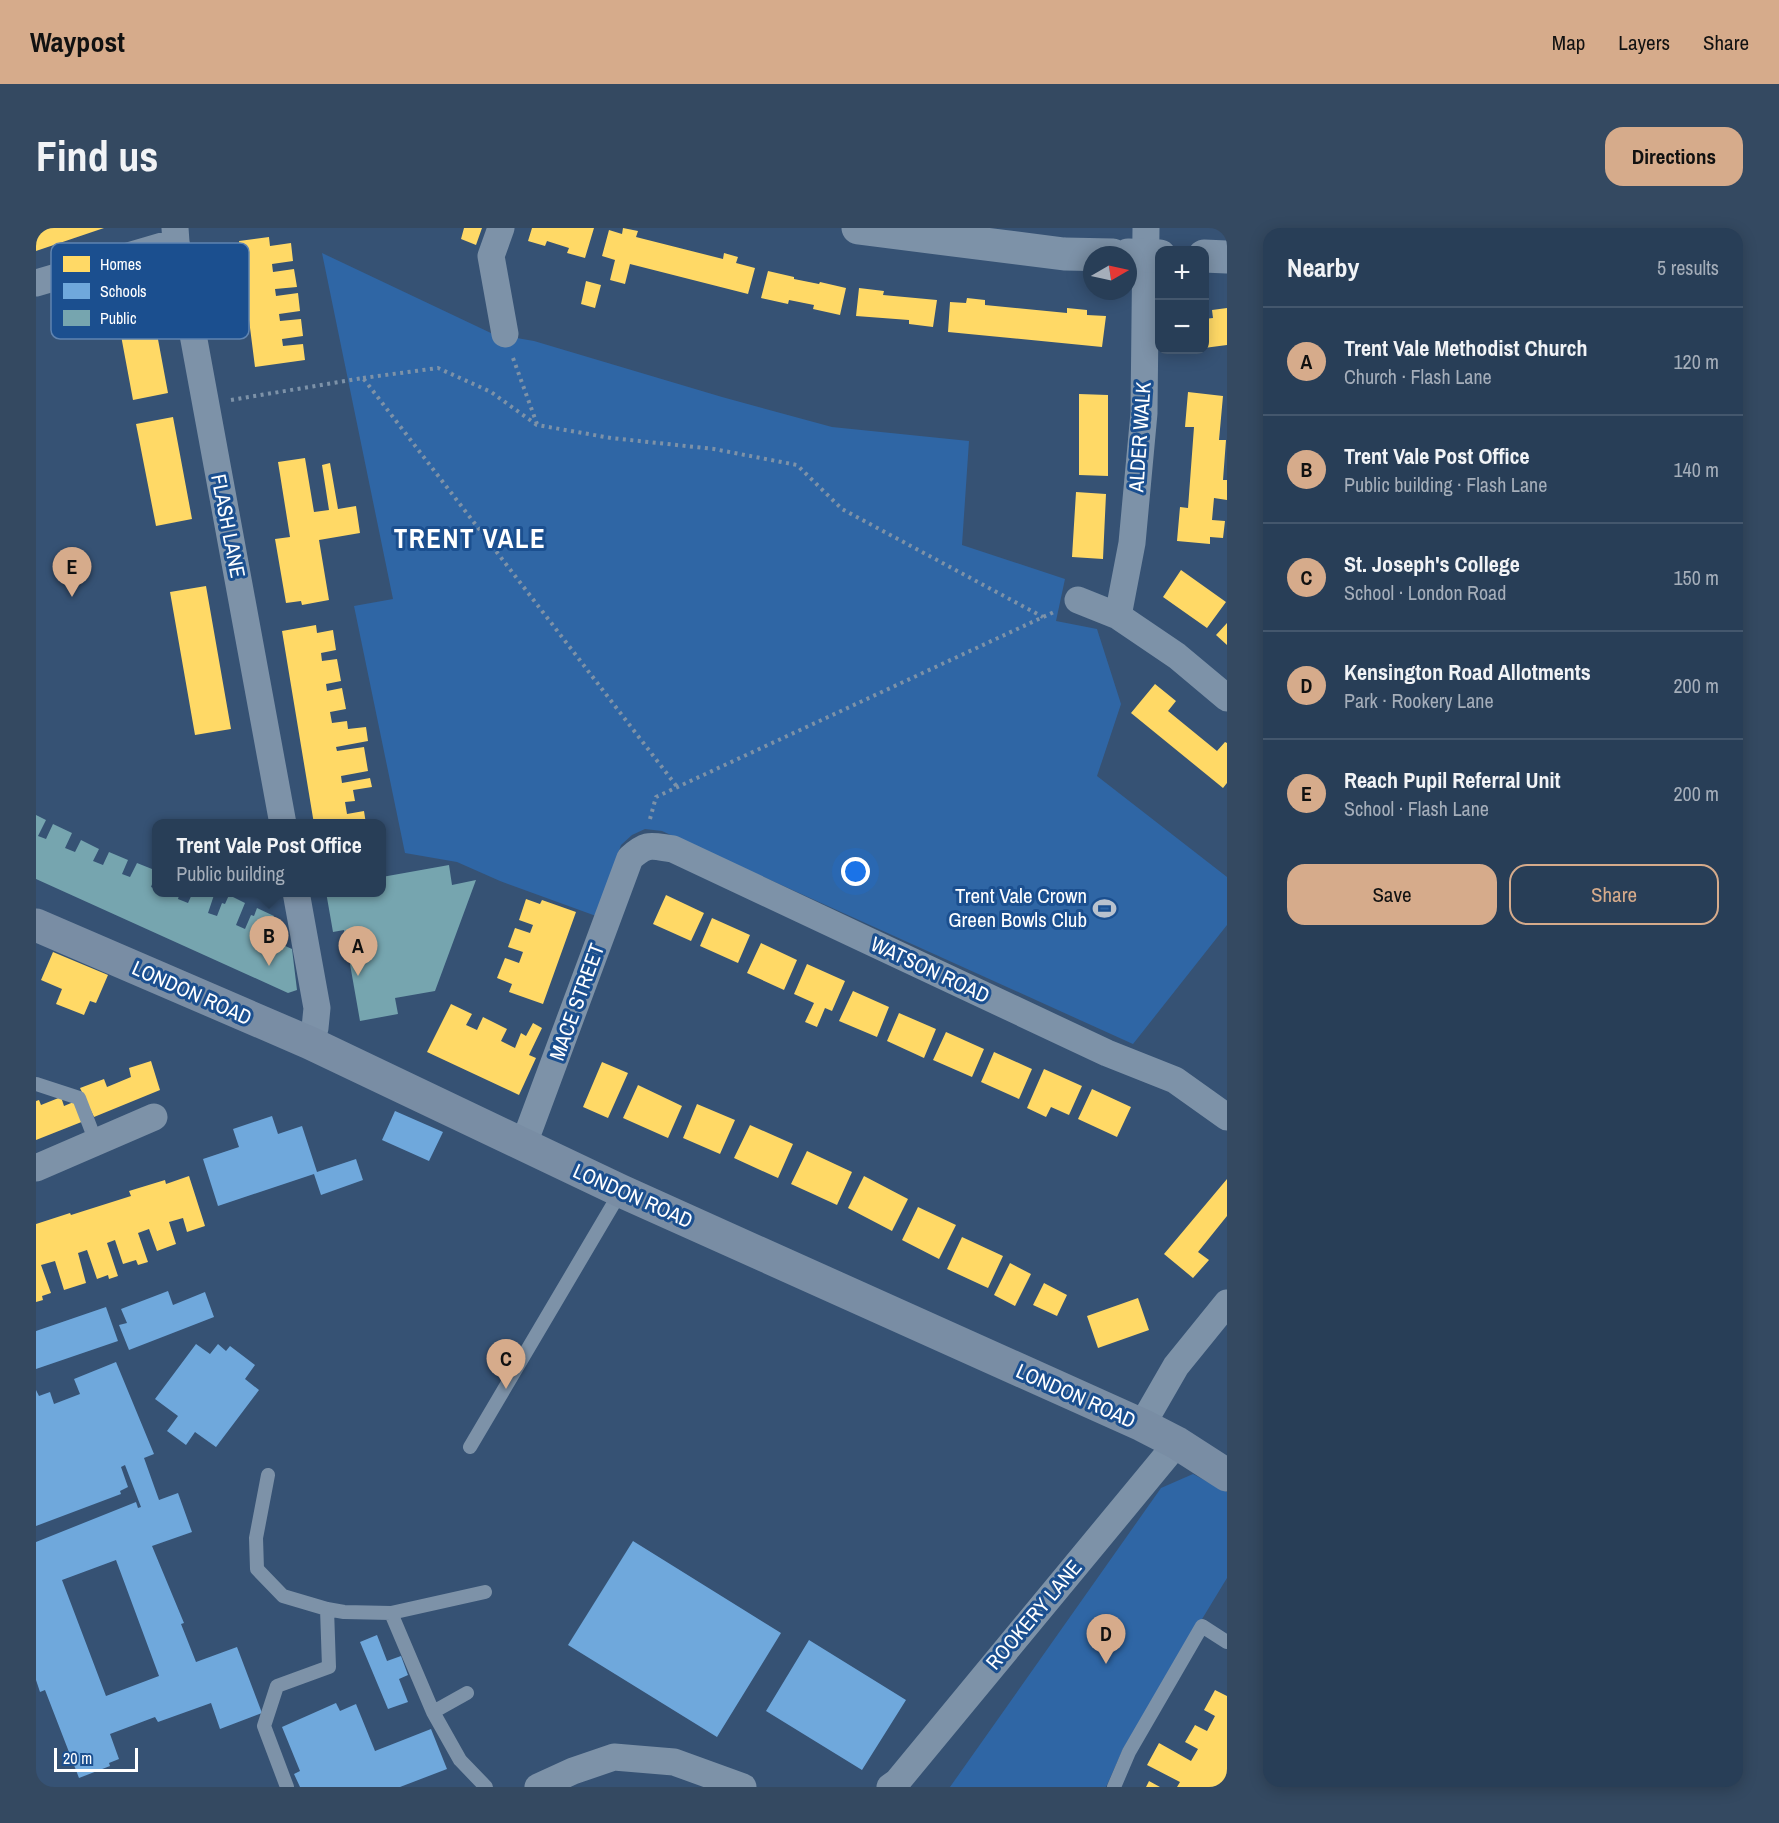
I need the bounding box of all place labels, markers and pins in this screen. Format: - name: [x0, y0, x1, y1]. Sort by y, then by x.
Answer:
- pin: E: [52, 548, 92, 597]
- place label: Trent Vale Crown Green Bowls Club: [948, 881, 1087, 934]
- sports icon: Trent Vale Crown Green Bowls Club: [1092, 895, 1118, 921]
- pin: B: [250, 916, 288, 966]
- pin: A: [338, 926, 378, 976]
- pin: C: [486, 1340, 526, 1389]
- pin: D: [1086, 1614, 1126, 1664]

